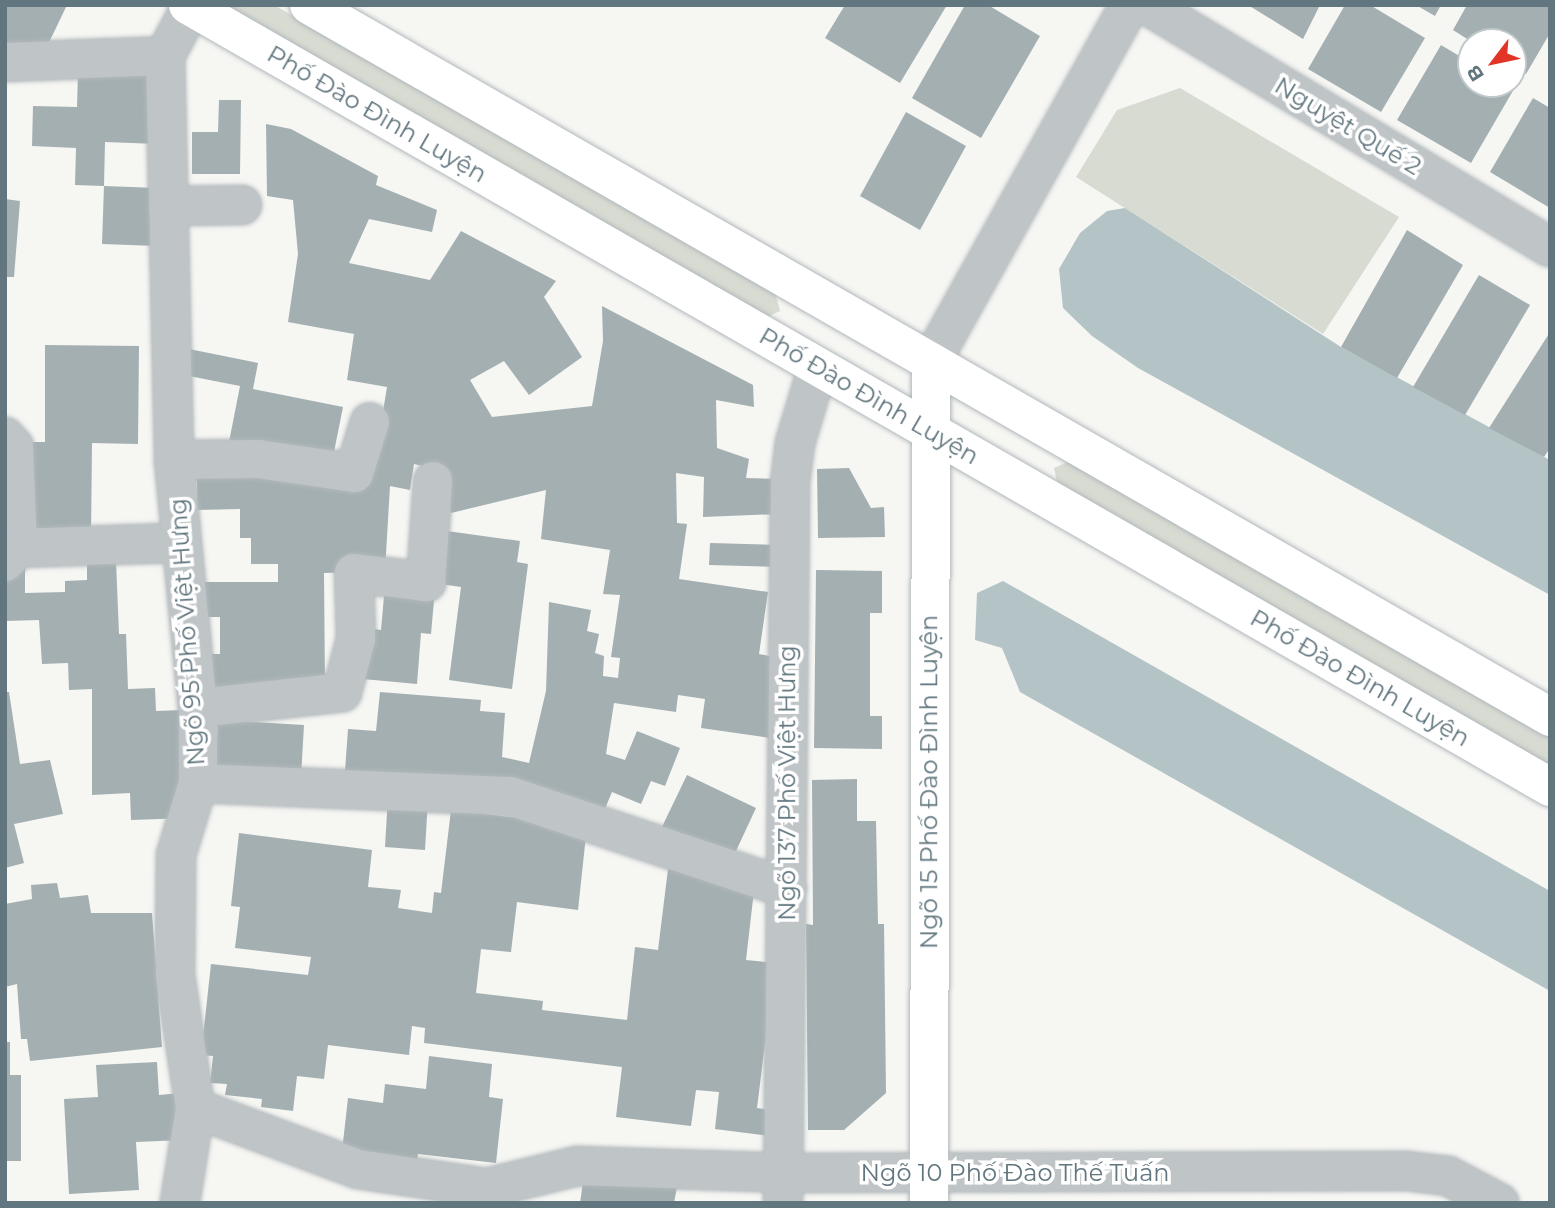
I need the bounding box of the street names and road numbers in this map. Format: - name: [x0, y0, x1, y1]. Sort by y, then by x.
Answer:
- street label: Phố Đào Đình Luyện: [262, 39, 492, 189]
- street label: Nguyệt Quế 2: [1270, 71, 1426, 181]
- street label: Phố Đào Đình Luyện: [754, 321, 984, 471]
- street label: Ngõ 95 Phố Việt Hưng: [163, 497, 211, 767]
- street label: Phố Đào Đình Luyện: [1245, 603, 1475, 753]
- street label: Ngõ 15 Phố Đào Đình Luyện: [915, 615, 943, 949]
- street label: Ngõ 137 Phố Việt Hưng: [773, 645, 801, 921]
- street label: Ngõ 10 Phố Đào Thế Tuấn: [860, 1159, 1170, 1187]

